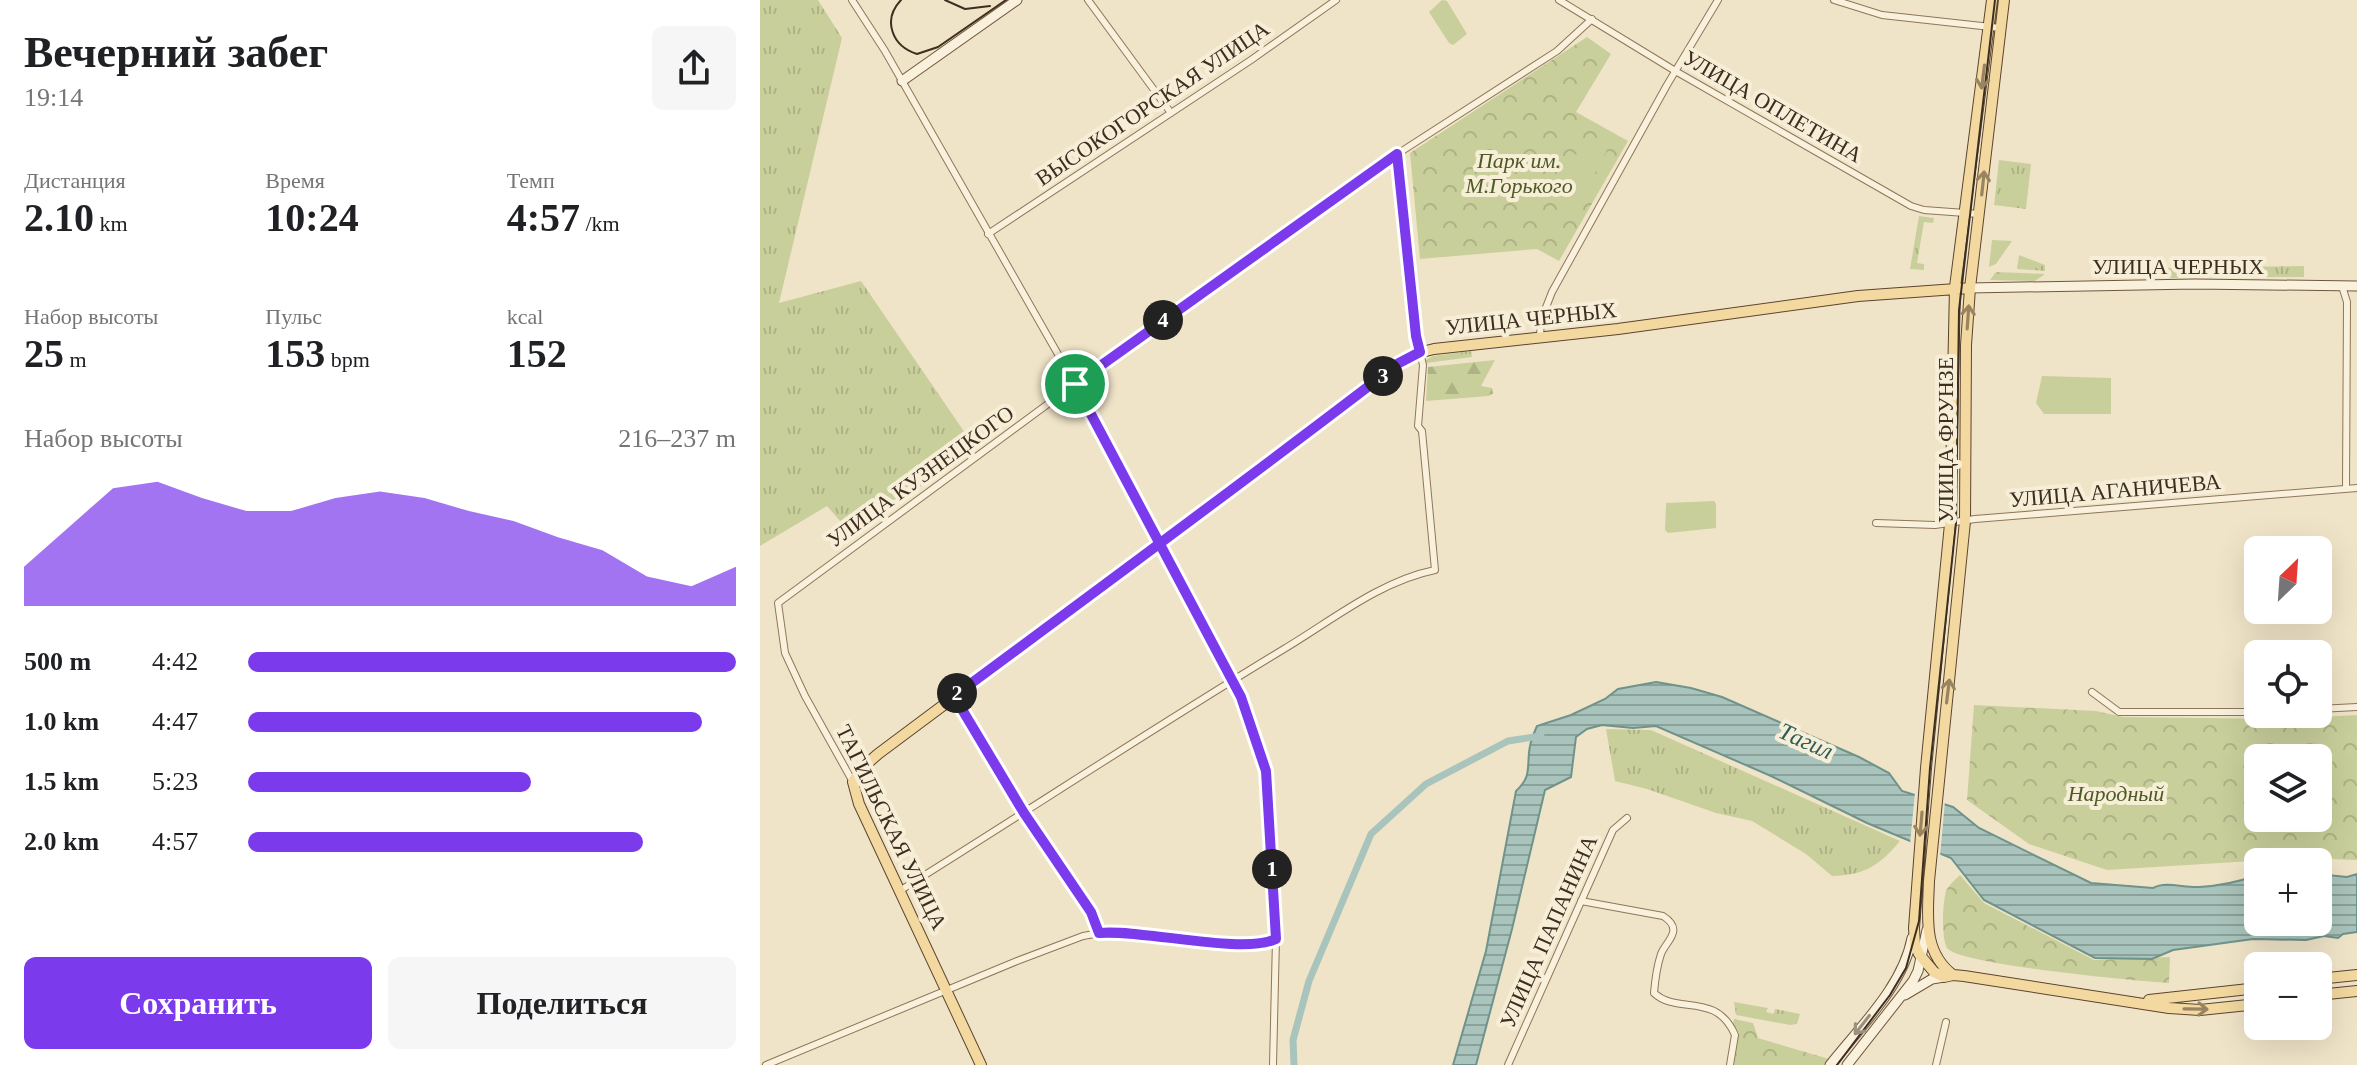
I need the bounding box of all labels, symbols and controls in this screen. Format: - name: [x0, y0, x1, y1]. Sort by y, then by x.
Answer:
- street label: ВЫСОКОГОРСКАЯ УЛИЦА: [1031, 16, 1274, 191]
- button: share: [652, 26, 736, 110]
- text: Вечерний забег: [24, 28, 328, 77]
- street label: УЛИЦА ОПЛЕТИНА: [1679, 45, 1867, 168]
- one-way arrow: [1975, 64, 1990, 90]
- text: 19:14: [24, 83, 83, 112]
- park label: Парк им. М.Горького: [1464, 148, 1573, 198]
- text: Дистанция: [24, 168, 126, 193]
- text: Время: [265, 168, 325, 193]
- text: Темп: [507, 168, 555, 193]
- one-way arrow: [1975, 170, 1990, 197]
- text: 2.10: [24, 195, 94, 240]
- text: 10:24: [265, 195, 359, 240]
- text: 4:57: [507, 195, 580, 240]
- text: km: [94, 211, 128, 236]
- text: /km: [580, 211, 620, 236]
- street label: УЛИЦА ЧЕРНЫХ: [2092, 254, 2264, 279]
- street label: УЛИЦА ЧЕРНЫХ: [1444, 297, 1618, 340]
- pin: 4: [1143, 300, 1183, 340]
- text: Набор высоты: [24, 304, 158, 329]
- text: Пульс: [265, 304, 322, 329]
- text: kcal: [507, 304, 543, 329]
- one-way arrow: [1961, 304, 1976, 331]
- text: 4: [1158, 307, 1169, 332]
- text: 25: [24, 331, 64, 376]
- text: 153: [265, 331, 325, 376]
- text: 152: [507, 331, 567, 376]
- text: m: [64, 347, 87, 372]
- text: bpm: [325, 347, 370, 372]
- pin: [1041, 350, 1109, 418]
- pin: 3: [1363, 356, 1403, 396]
- street label: УЛИЦА ФРУНЗЕ: [1933, 357, 1958, 523]
- icon: arrive: [1053, 362, 1097, 406]
- text: 3: [1378, 363, 1389, 388]
- street label: УЛИЦА КУЗНЕЦКОГО: [822, 400, 1019, 553]
- text: Набор высоты: [24, 424, 183, 453]
- text: 216–237 m: [618, 424, 736, 453]
- street label: УЛИЦА АГАНИЧЕВА: [2008, 469, 2222, 512]
- north arrow: [2244, 536, 2332, 624]
- map controls: [2244, 536, 2332, 1040]
- button: locate: [2244, 640, 2332, 728]
- text: 500 m: [24, 647, 91, 676]
- text: 4:42: [152, 647, 198, 676]
- pin: 2: [937, 673, 977, 713]
- one-way arrow: [1941, 679, 1956, 705]
- text: 2: [952, 680, 963, 705]
- text: 1.0 km: [24, 707, 99, 736]
- text: 4:47: [152, 707, 198, 736]
- water label: Тагил: [1775, 718, 1837, 764]
- street label: ТАГИЛЬСКАЯ УЛИЦА: [831, 721, 952, 934]
- button: layers: [2244, 744, 2332, 832]
- text: 1.5 km: [24, 767, 99, 796]
- text: 5:23: [152, 767, 198, 796]
- park label: Народный: [2067, 781, 2164, 806]
- one-way arrow: [1913, 810, 1928, 837]
- text: 2.0 km: [24, 827, 99, 856]
- text: 4:57: [152, 827, 198, 856]
- street label: УЛИЦА ПАПАНИНА: [1495, 831, 1602, 1031]
- button: +: [2244, 848, 2332, 936]
- pin: 1: [1252, 849, 1292, 889]
- text: 1: [1267, 856, 1278, 881]
- button: −: [2244, 952, 2332, 1040]
- button: Сохранить: [24, 957, 372, 1049]
- button: Поделиться: [388, 957, 736, 1049]
- one-way arrow: [2182, 1001, 2209, 1016]
- one-way arrow: [1853, 1014, 1870, 1035]

